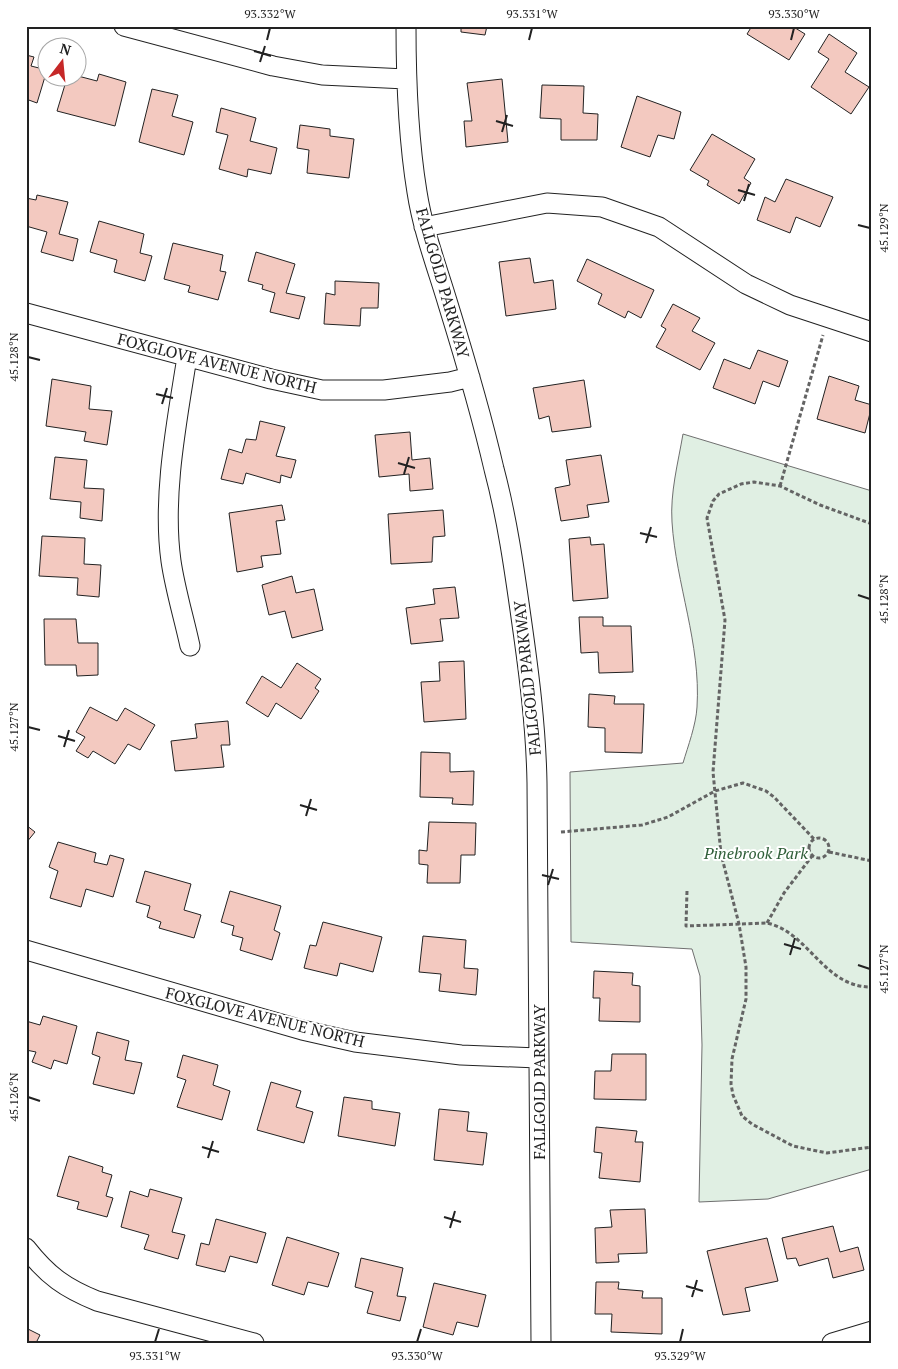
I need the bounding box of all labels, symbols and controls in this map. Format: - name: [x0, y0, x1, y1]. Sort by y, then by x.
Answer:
- text: 93.332°W: [244, 6, 297, 21]
- text: 93.331°W: [506, 6, 559, 21]
- text: 93.330°W: [768, 6, 821, 21]
- north arrow: [38, 38, 88, 88]
- text: N: [58, 38, 74, 60]
- text: 45.129°N: [876, 203, 891, 253]
- street label: FALLGOLD PARKWAY: [411, 205, 475, 361]
- street label: FOXGLOVE AVENUE NORTH: [115, 328, 319, 398]
- text: 45.128°N: [6, 332, 21, 382]
- text: 45.128°N: [876, 574, 891, 624]
- street label: FALLGOLD PARKWAY: [508, 599, 546, 756]
- text: 45.127°N: [6, 702, 21, 752]
- park label: Pinebrook Park: [703, 842, 808, 864]
- text: 45.127°N: [876, 944, 891, 994]
- street label: FOXGLOVE AVENUE NORTH: [163, 982, 367, 1052]
- street label: FALLGOLD PARKWAY: [528, 1004, 550, 1160]
- text: 45.126°N: [6, 1072, 21, 1122]
- text: 93.331°W: [129, 1348, 182, 1363]
- text: 93.330°W: [391, 1348, 444, 1363]
- text: 93.329°W: [654, 1348, 707, 1363]

